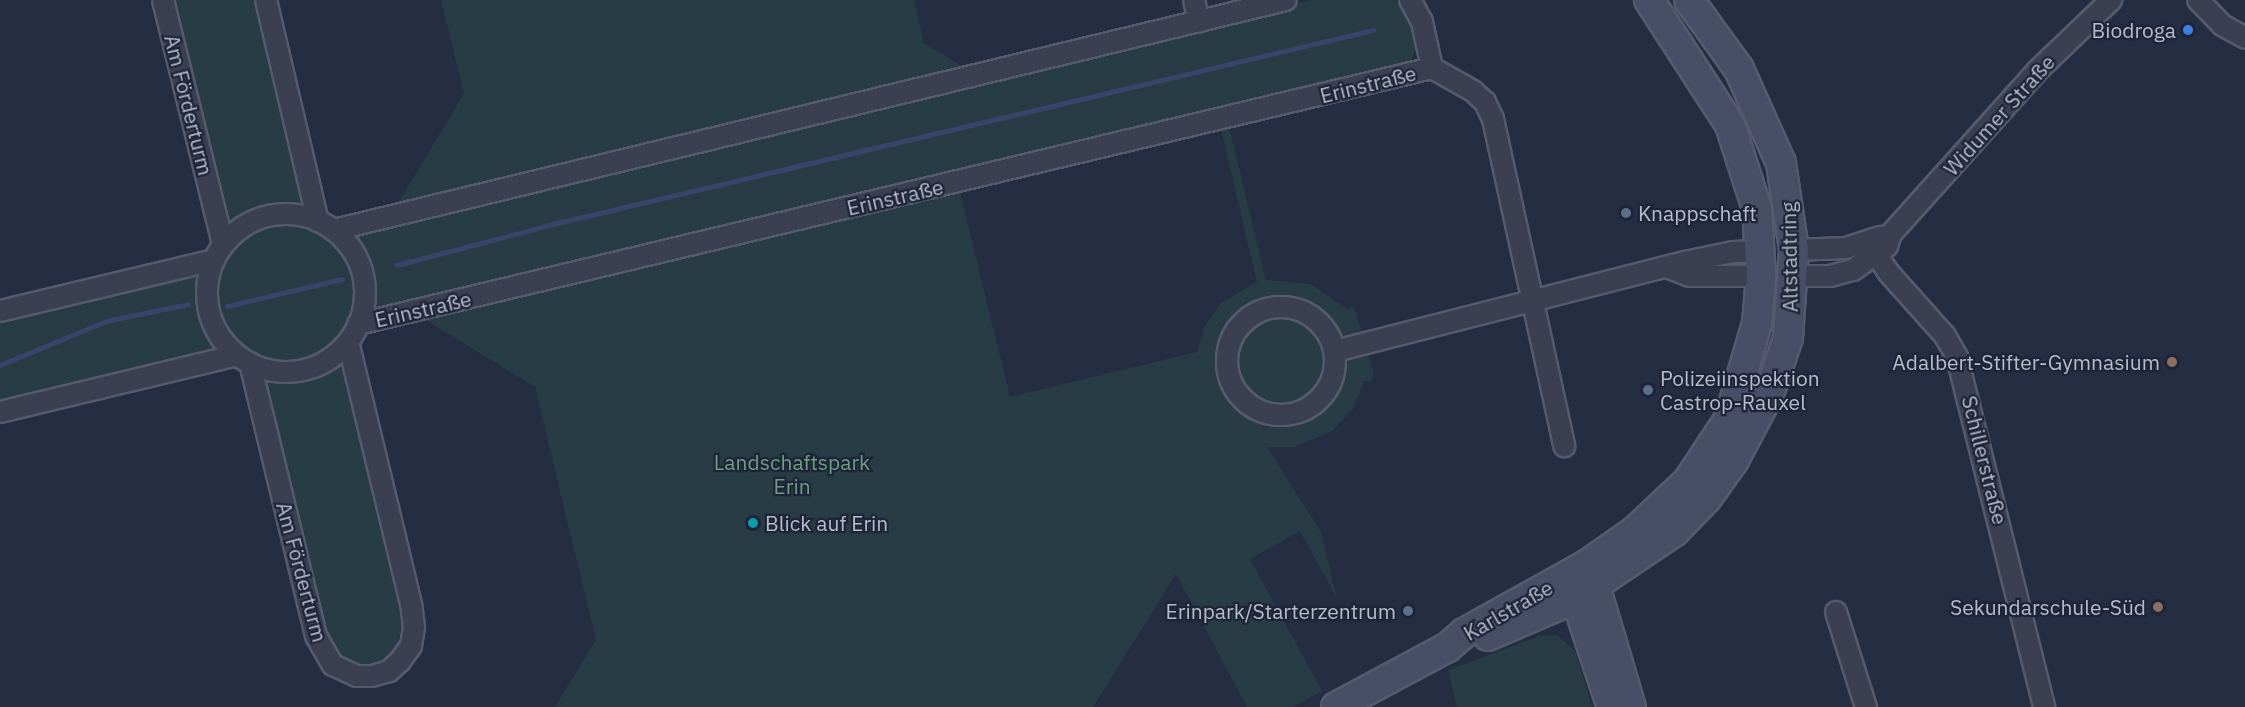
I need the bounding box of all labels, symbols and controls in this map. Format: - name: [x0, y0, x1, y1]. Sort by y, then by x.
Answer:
- place label: Biodroga: [2091, 17, 2176, 43]
- marker: Biodroga: [2181, 23, 2195, 37]
- street label: Am Förderturm: [159, 32, 219, 178]
- street label: Widumer Straße: [1938, 49, 2060, 181]
- street label: Erinstraße: [1317, 60, 1419, 108]
- street label: Erinstraße: [844, 174, 946, 220]
- place label: Knappschaft: [1638, 200, 1757, 226]
- street label: Altstadtring: [1775, 201, 1803, 313]
- marker: Knappschaft: [1619, 206, 1633, 220]
- street label: Erinstraße: [372, 286, 474, 332]
- place label: Adalbert-Stifter-Gymnasium: [1892, 349, 2160, 375]
- marker: Adalbert-Stifter-Gymnasium: [2165, 355, 2179, 369]
- place label: Polizeiinspektion Castrop-Rauxel: [1660, 365, 1820, 415]
- marker: Polizeiinspektion Castrop-Rauxel: [1641, 383, 1655, 397]
- street label: Schillerstraße: [1957, 393, 2013, 527]
- park label: Landschaftspark Erin: [714, 449, 870, 499]
- street label: Am Förderturm: [271, 499, 333, 645]
- place label: Blick auf Erin: [765, 510, 888, 536]
- marker: Blick auf Erin: [746, 516, 760, 530]
- street label: Karlstraße: [1459, 574, 1557, 646]
- place label: Sekundarschule-Süd: [1950, 594, 2146, 620]
- place label: Erinpark/Starterzentrum: [1166, 598, 1396, 624]
- marker: Sekundarschule-Süd: [2151, 600, 2165, 614]
- marker: Erinpark/Starterzentrum: [1401, 604, 1415, 618]

